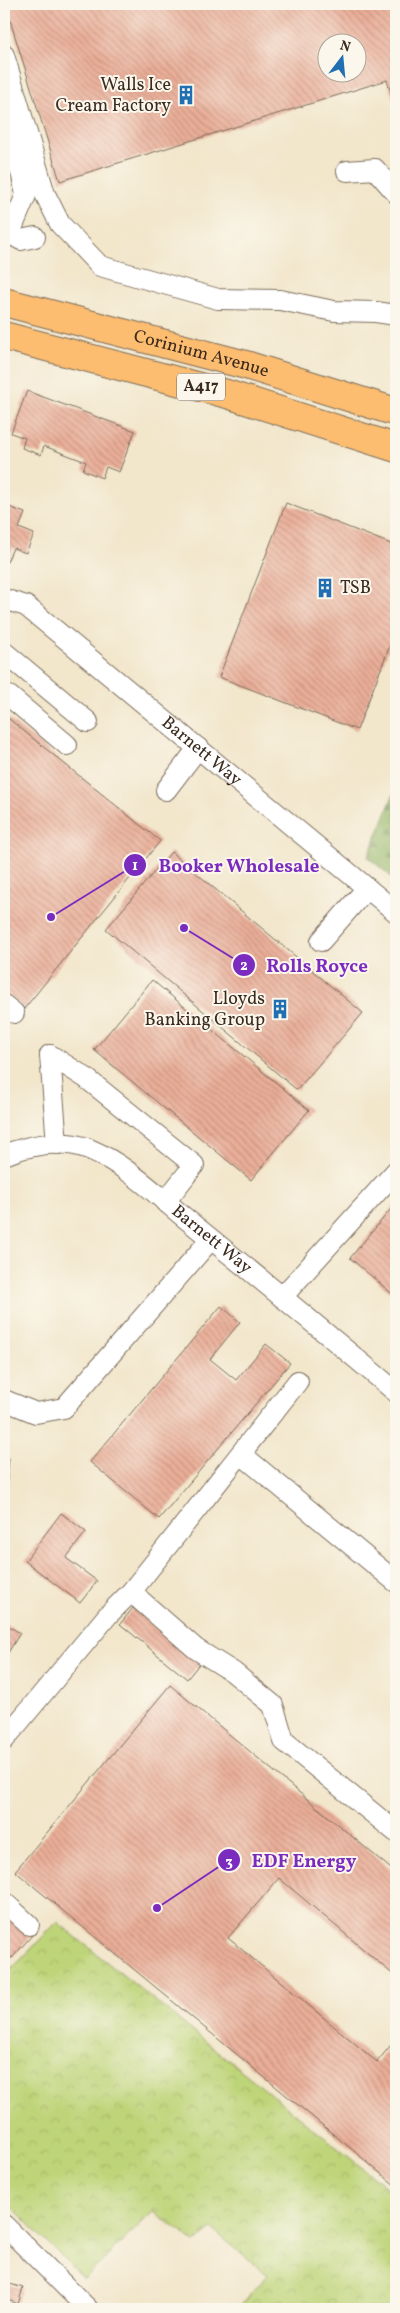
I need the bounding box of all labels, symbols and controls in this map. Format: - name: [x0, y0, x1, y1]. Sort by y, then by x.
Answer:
- north arrow: [318, 32, 368, 82]
- text: N: [338, 36, 353, 57]
- place label: Walls Ice Cream Factory: [55, 73, 171, 119]
- building icon: Walls Ice Cream Factory: [175, 84, 197, 106]
- street label: Corinium Avenue: [131, 324, 272, 384]
- road number: A417: [177, 374, 225, 401]
- place label: TSB: [340, 576, 371, 601]
- building icon: TSB: [314, 577, 336, 599]
- street label: Barnett Way: [156, 711, 247, 792]
- callout: Booker Wholesale: [123, 848, 329, 882]
- text: Booker Wholesale: [158, 854, 320, 880]
- text: 1: [132, 856, 138, 877]
- callout: Rolls Royce: [232, 948, 378, 982]
- text: Rolls Royce: [266, 954, 368, 980]
- text: 2: [240, 956, 248, 977]
- place label: Lloyds Banking Group: [145, 987, 265, 1033]
- building icon: Lloyds Banking Group: [269, 998, 291, 1020]
- street label: Barnett Way: [166, 1199, 258, 1280]
- callout: EDF Energy: [217, 1843, 367, 1877]
- text: EDF Energy: [252, 1849, 357, 1875]
- text: 3: [225, 1852, 233, 1873]

